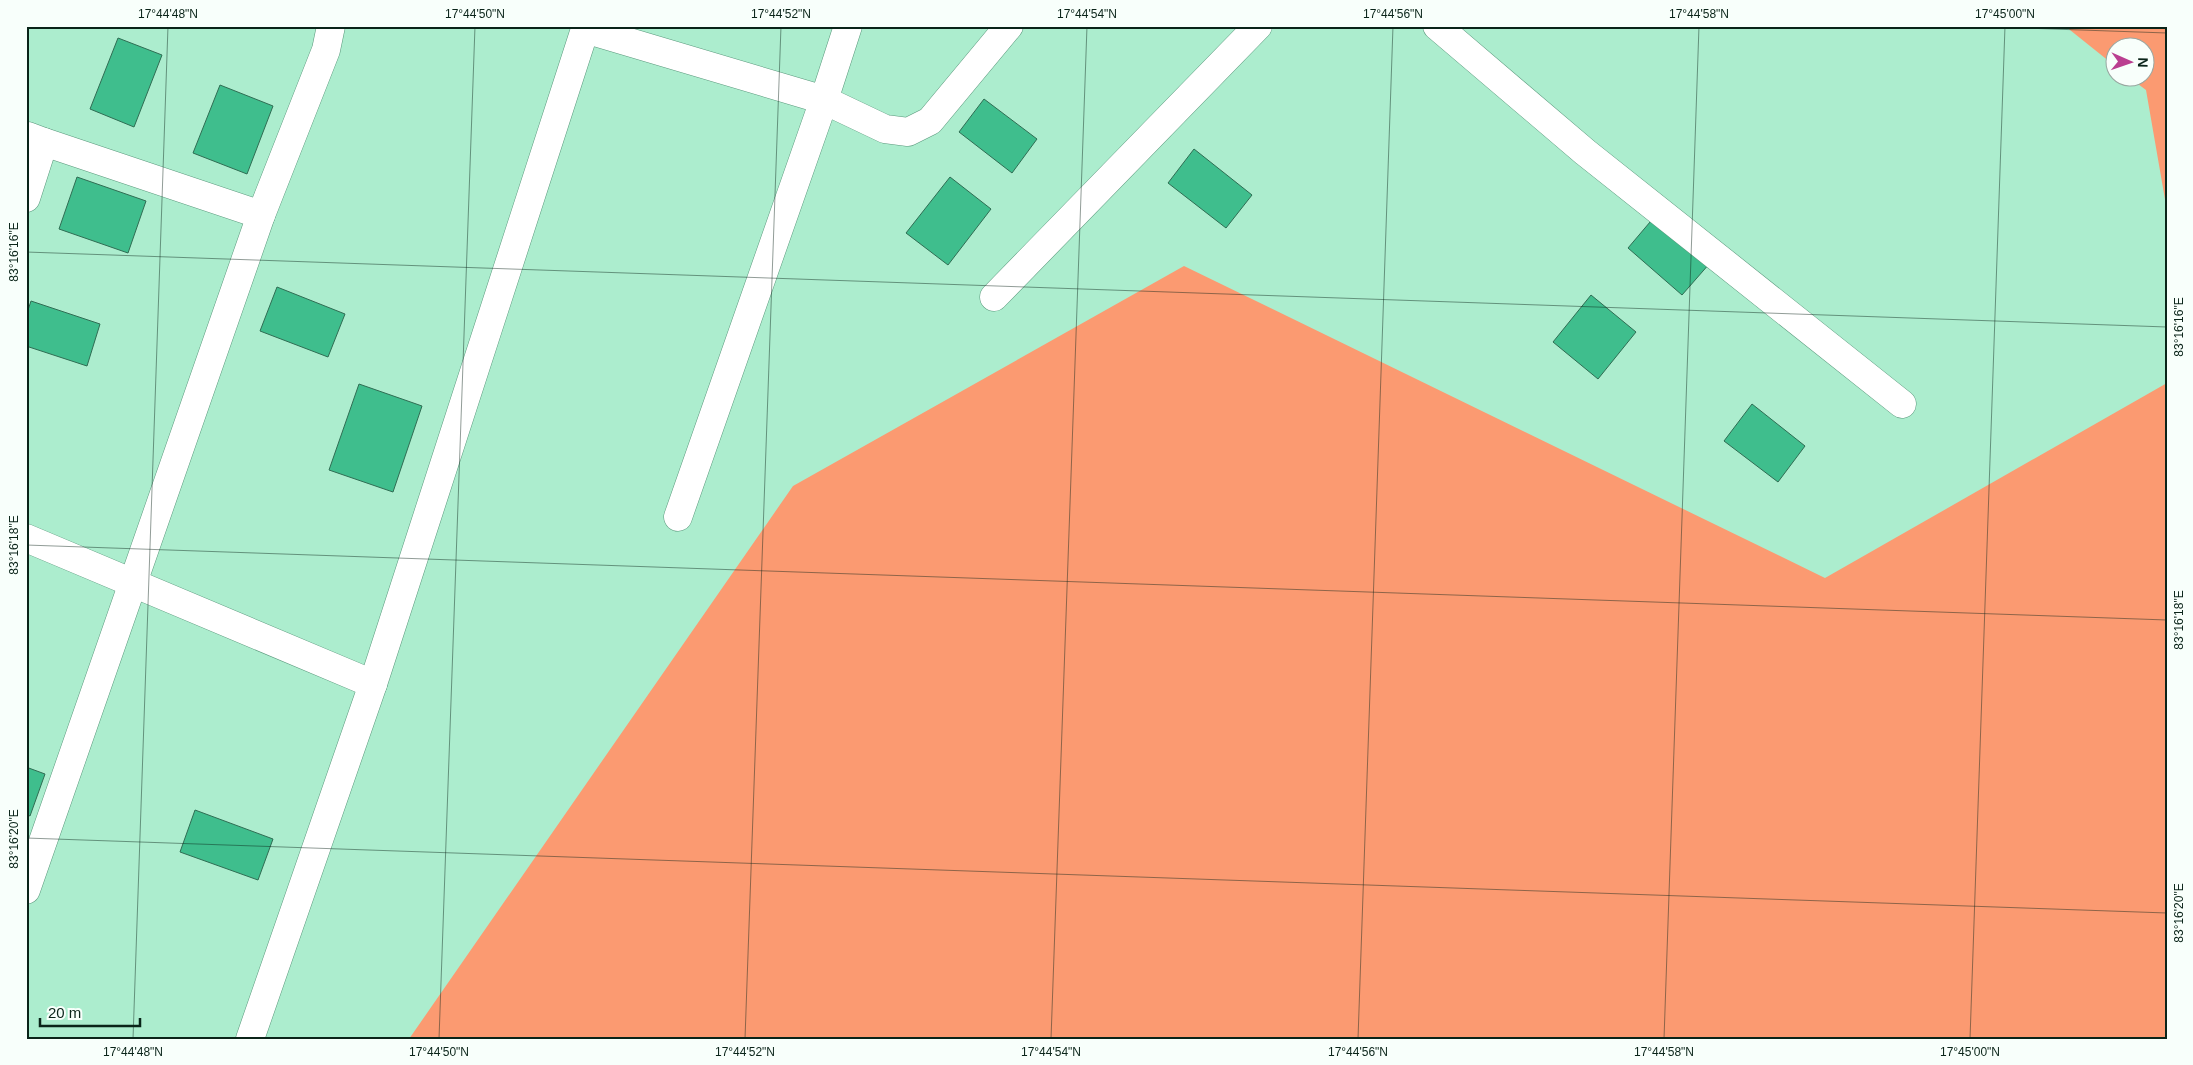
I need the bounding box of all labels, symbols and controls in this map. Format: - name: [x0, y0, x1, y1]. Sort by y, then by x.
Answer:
- text: 17°44'48"N: [138, 7, 198, 21]
- text: 17°44'50"N: [445, 7, 505, 21]
- text: 17°44'52"N: [751, 7, 811, 21]
- text: 17°44'54"N: [1057, 7, 1117, 21]
- text: 17°44'56"N: [1363, 7, 1423, 21]
- text: 17°44'58"N: [1669, 7, 1729, 21]
- text: 17°45'00"N: [1975, 7, 2035, 21]
- north arrow: [2106, 38, 2156, 88]
- text: N: [2135, 57, 2151, 68]
- text: 83°16'16"E: [7, 222, 21, 282]
- text: 83°16'16"E: [2172, 297, 2186, 357]
- text: 83°16'18"E: [7, 515, 21, 575]
- text: 83°16'18"E: [2172, 590, 2186, 650]
- text: 83°16'20"E: [7, 809, 21, 869]
- text: 83°16'20"E: [2172, 883, 2186, 943]
- scale bar: [40, 995, 140, 1027]
- text: 20 m: [48, 1004, 81, 1021]
- text: 17°44'48"N: [103, 1045, 163, 1059]
- text: 17°44'50"N: [409, 1045, 469, 1059]
- text: 17°44'52"N: [715, 1045, 775, 1059]
- text: 17°44'54"N: [1021, 1045, 1081, 1059]
- text: 17°44'56"N: [1328, 1045, 1388, 1059]
- text: 17°44'58"N: [1634, 1045, 1694, 1059]
- text: 17°45'00"N: [1940, 1045, 2000, 1059]

